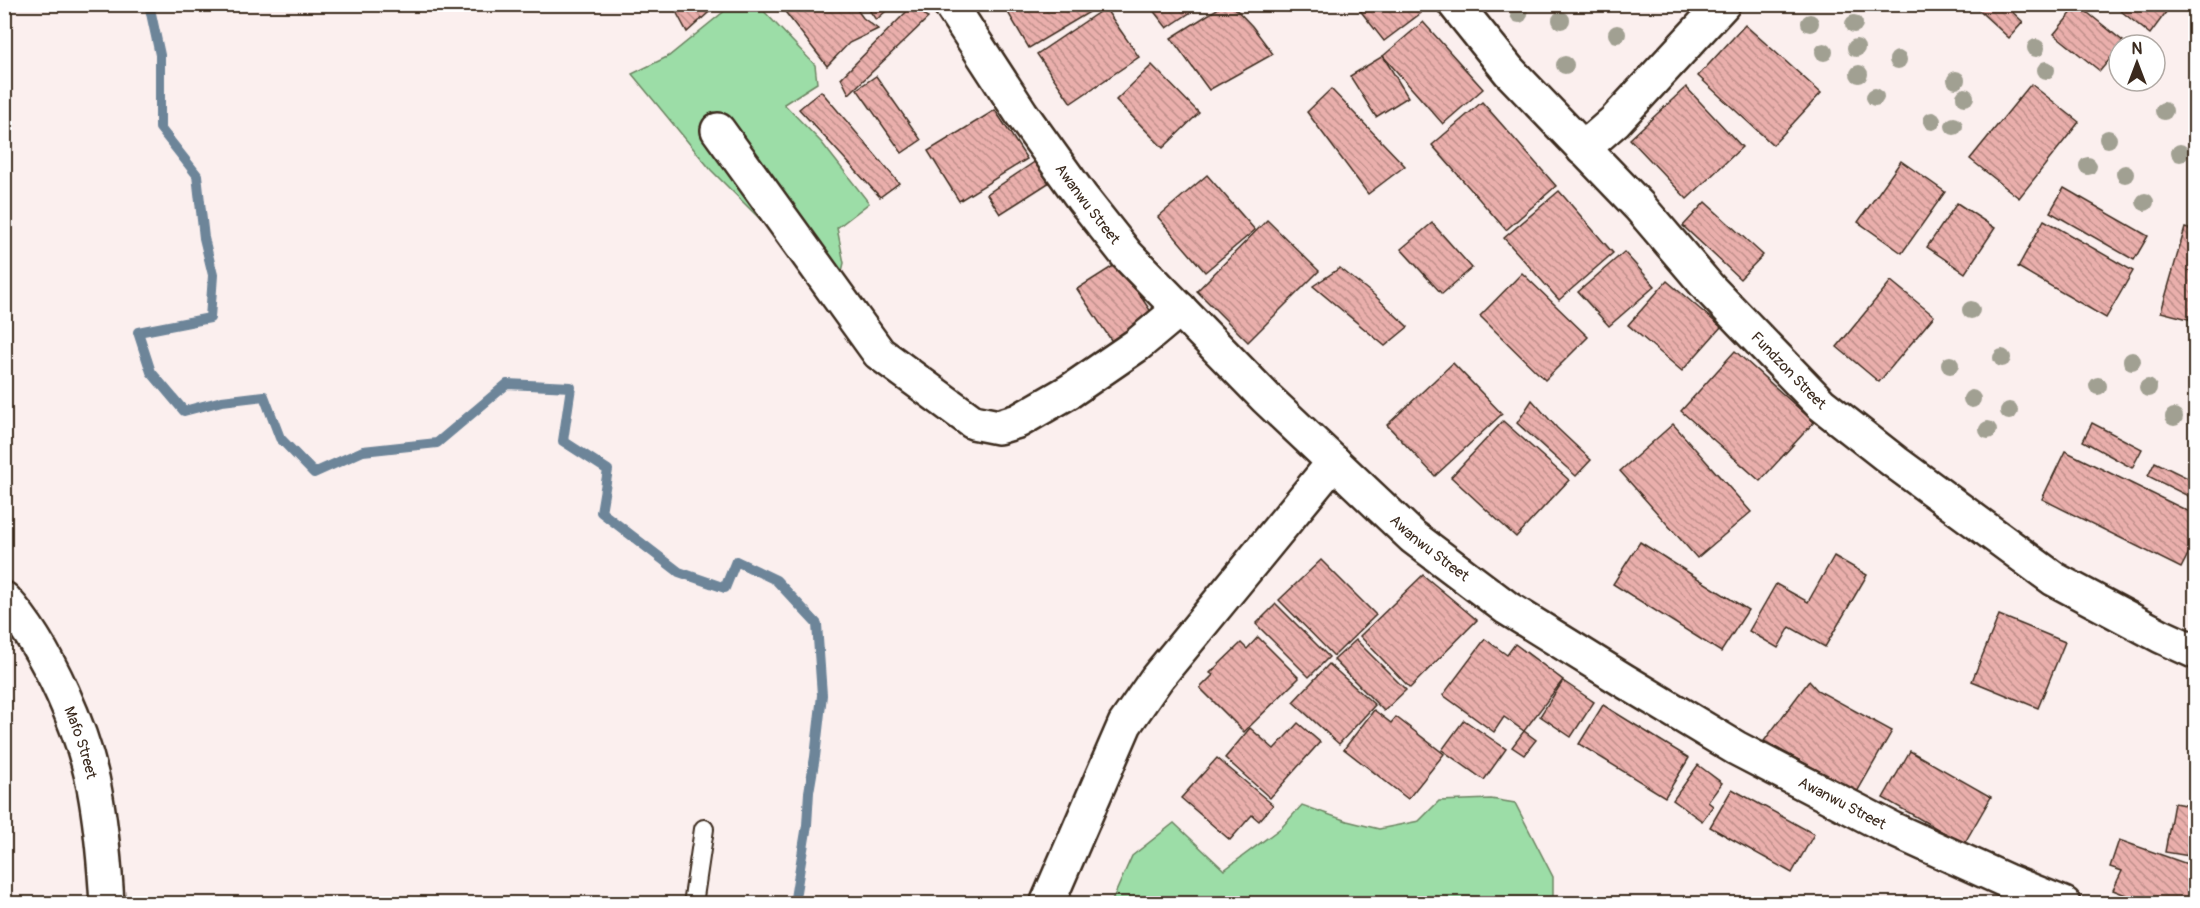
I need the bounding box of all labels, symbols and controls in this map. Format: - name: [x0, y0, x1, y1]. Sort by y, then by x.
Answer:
- north arrow: [2107, 33, 2167, 93]
- text: N: [2132, 39, 2143, 59]
- street label: Awanwu Street: [1051, 160, 1125, 249]
- street label: Fundzon Street: [1747, 328, 1831, 414]
- street label: Awanwu Street: [1386, 511, 1474, 586]
- street label: Mafo Street: [60, 704, 102, 782]
- street label: Awanwu Street: [1795, 773, 1890, 834]

